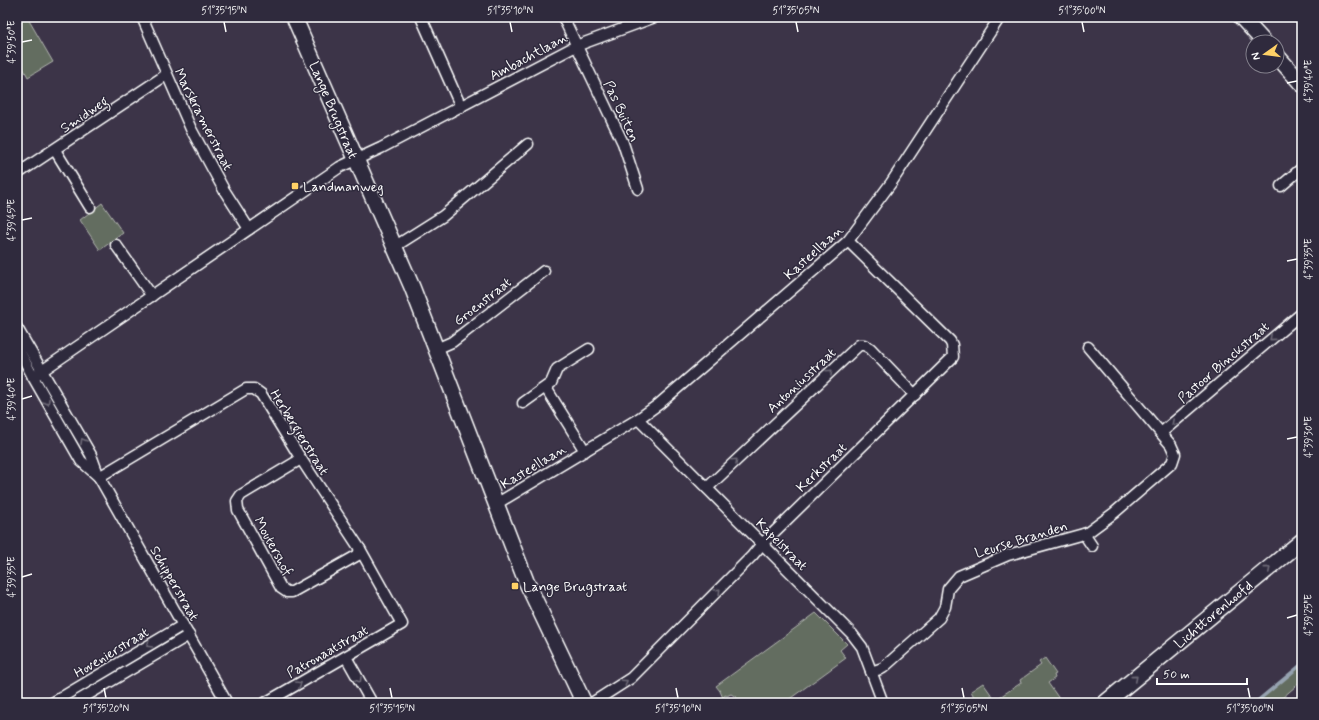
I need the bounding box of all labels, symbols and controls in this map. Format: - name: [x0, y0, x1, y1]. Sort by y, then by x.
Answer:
- text: 51°35'15"N: [201, 4, 247, 18]
- text: 51°35'10"N: [487, 4, 533, 18]
- text: 51°35'05"N: [773, 4, 820, 18]
- text: 51°35'00"N: [1058, 4, 1106, 18]
- text: 4°39'50"E: [5, 20, 19, 64]
- street label: Ambachtlaan: [486, 29, 571, 85]
- north arrow: [1245, 34, 1285, 74]
- text: N: [1249, 51, 1264, 61]
- street label: Lange Brugstraat: [304, 59, 362, 162]
- text: 4°39'40"E: [1302, 59, 1316, 102]
- street label: Marskramerstraat: [170, 65, 237, 174]
- street label: Pas Buiten: [599, 78, 643, 145]
- street label: Smidweg: [57, 92, 113, 139]
- place label: Landmanweg: [303, 178, 384, 196]
- marker: Landmanweg: [290, 181, 300, 191]
- text: 4°39'45"E: [5, 199, 19, 241]
- street label: Kasteellaan: [780, 221, 847, 284]
- text: 4°39'35"E: [1302, 238, 1316, 280]
- street label: Groenstraat: [450, 274, 515, 330]
- street label: Pastoor Binckstraat: [1174, 318, 1273, 407]
- one-way arrow: [1270, 334, 1277, 341]
- street label: Antoniusstraat: [763, 344, 840, 417]
- one-way arrow: [825, 369, 833, 377]
- text: 4°39'40"E: [5, 377, 19, 420]
- street label: Herbergierstraat: [264, 386, 333, 480]
- one-way arrow: [43, 398, 50, 405]
- text: 4°39'30"E: [1302, 416, 1316, 458]
- one-way arrow: [1171, 418, 1178, 425]
- one-way arrow: [80, 438, 87, 445]
- street label: Kerkstraat: [792, 439, 851, 496]
- street label: Kasteellaan: [497, 440, 570, 493]
- one-way arrow: [730, 459, 738, 466]
- street label: Moutershof: [250, 514, 297, 579]
- street label: Kapelstraat: [751, 515, 811, 575]
- street label: Leurse Branden: [973, 517, 1070, 563]
- street label: Schipperstraat: [145, 543, 203, 624]
- text: 4°39'35"E: [5, 556, 19, 598]
- one-way arrow: [1263, 566, 1271, 573]
- street label: Lichttorenhoofd: [1171, 577, 1257, 653]
- place label: Lange Brugstraat: [523, 578, 627, 597]
- marker: Lange Brugstraat: [510, 581, 520, 591]
- one-way arrow: [713, 588, 721, 596]
- text: 4°39'25"E: [1302, 594, 1316, 636]
- street label: Patronaatstraat: [284, 621, 371, 682]
- street label: Hovenierstraat: [71, 624, 152, 682]
- one-way arrow: [146, 641, 153, 648]
- scale bar: [1157, 660, 1247, 686]
- text: 50 m: [1163, 667, 1190, 683]
- one-way arrow: [354, 676, 361, 683]
- one-way arrow: [1131, 676, 1138, 683]
- one-way arrow: [621, 679, 628, 687]
- one-way arrow: [295, 681, 302, 688]
- text: 51°35'20"N: [83, 702, 130, 716]
- text: 51°35'15"N: [369, 702, 415, 716]
- text: 51°35'10"N: [655, 702, 701, 716]
- text: 51°35'05"N: [941, 702, 988, 716]
- text: 51°35'00"N: [1226, 702, 1274, 716]

